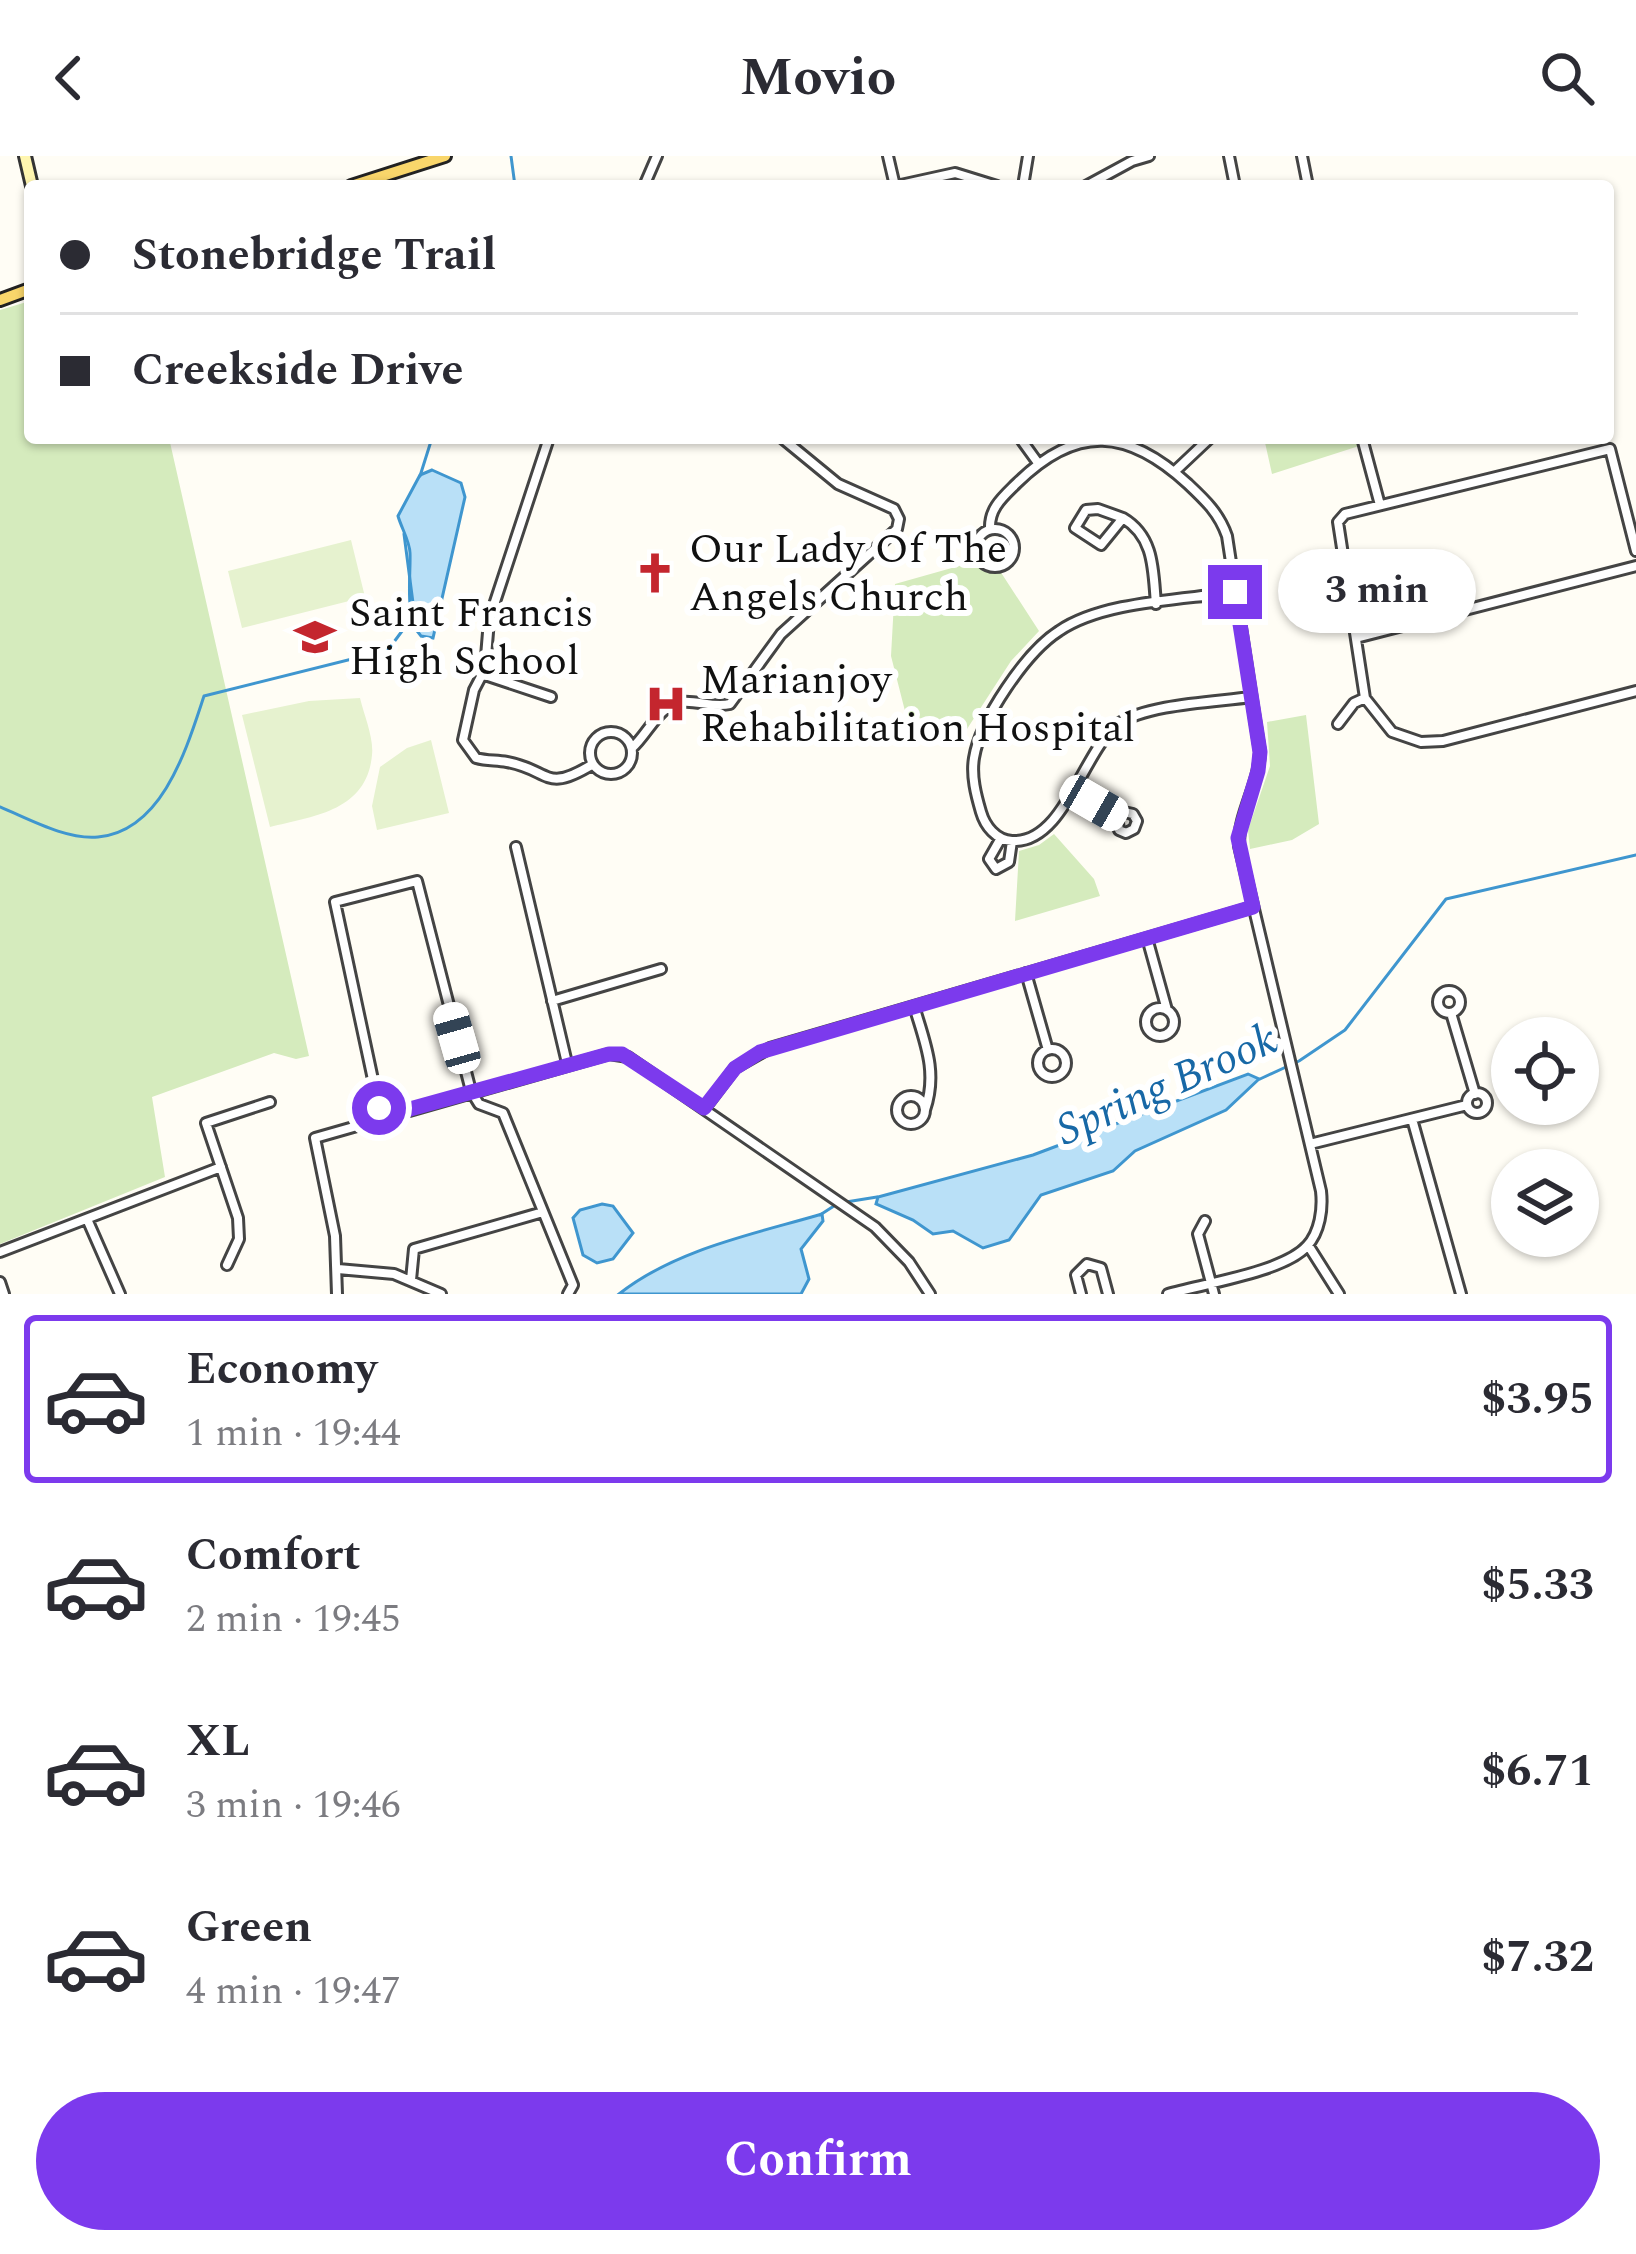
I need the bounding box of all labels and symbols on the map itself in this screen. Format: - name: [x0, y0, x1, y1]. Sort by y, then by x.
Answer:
- place label: Our Lady Of The Angels Church: [689, 518, 1007, 629]
- church icon: Our Lady Of The Angels Church: [632, 550, 678, 596]
- callout: 3 min: [1277, 550, 1475, 634]
- route end: [1208, 565, 1262, 619]
- place label: Saint Francis High School: [349, 582, 594, 693]
- school or university icon: Saint Francis High School: [292, 614, 338, 660]
- place label: Marianjoy Rehabilitation Hospital: [700, 649, 1135, 760]
- hospital icon: Marianjoy Rehabilitation Hospital: [643, 681, 689, 727]
- car: [1054, 769, 1134, 837]
- car: [430, 998, 484, 1078]
- water label: Spring Brook: [1045, 1005, 1289, 1165]
- route start: [352, 1081, 406, 1135]

